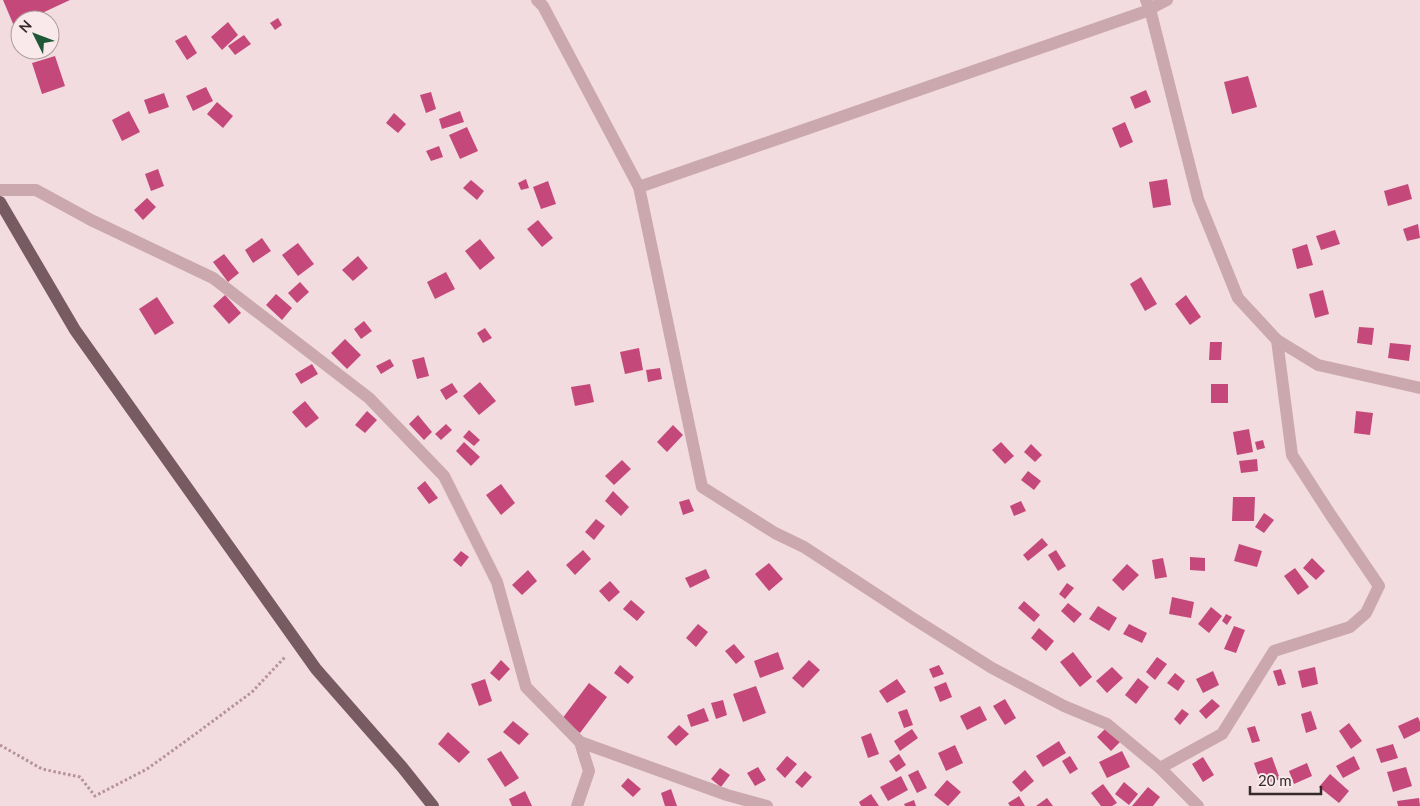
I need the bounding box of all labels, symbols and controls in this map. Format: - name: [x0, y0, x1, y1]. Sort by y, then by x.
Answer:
- north arrow: [10, 10, 60, 60]
- text: N: [15, 16, 35, 36]
- scale bar: [1250, 764, 1321, 796]
- text: 20 m: [1258, 771, 1292, 789]

